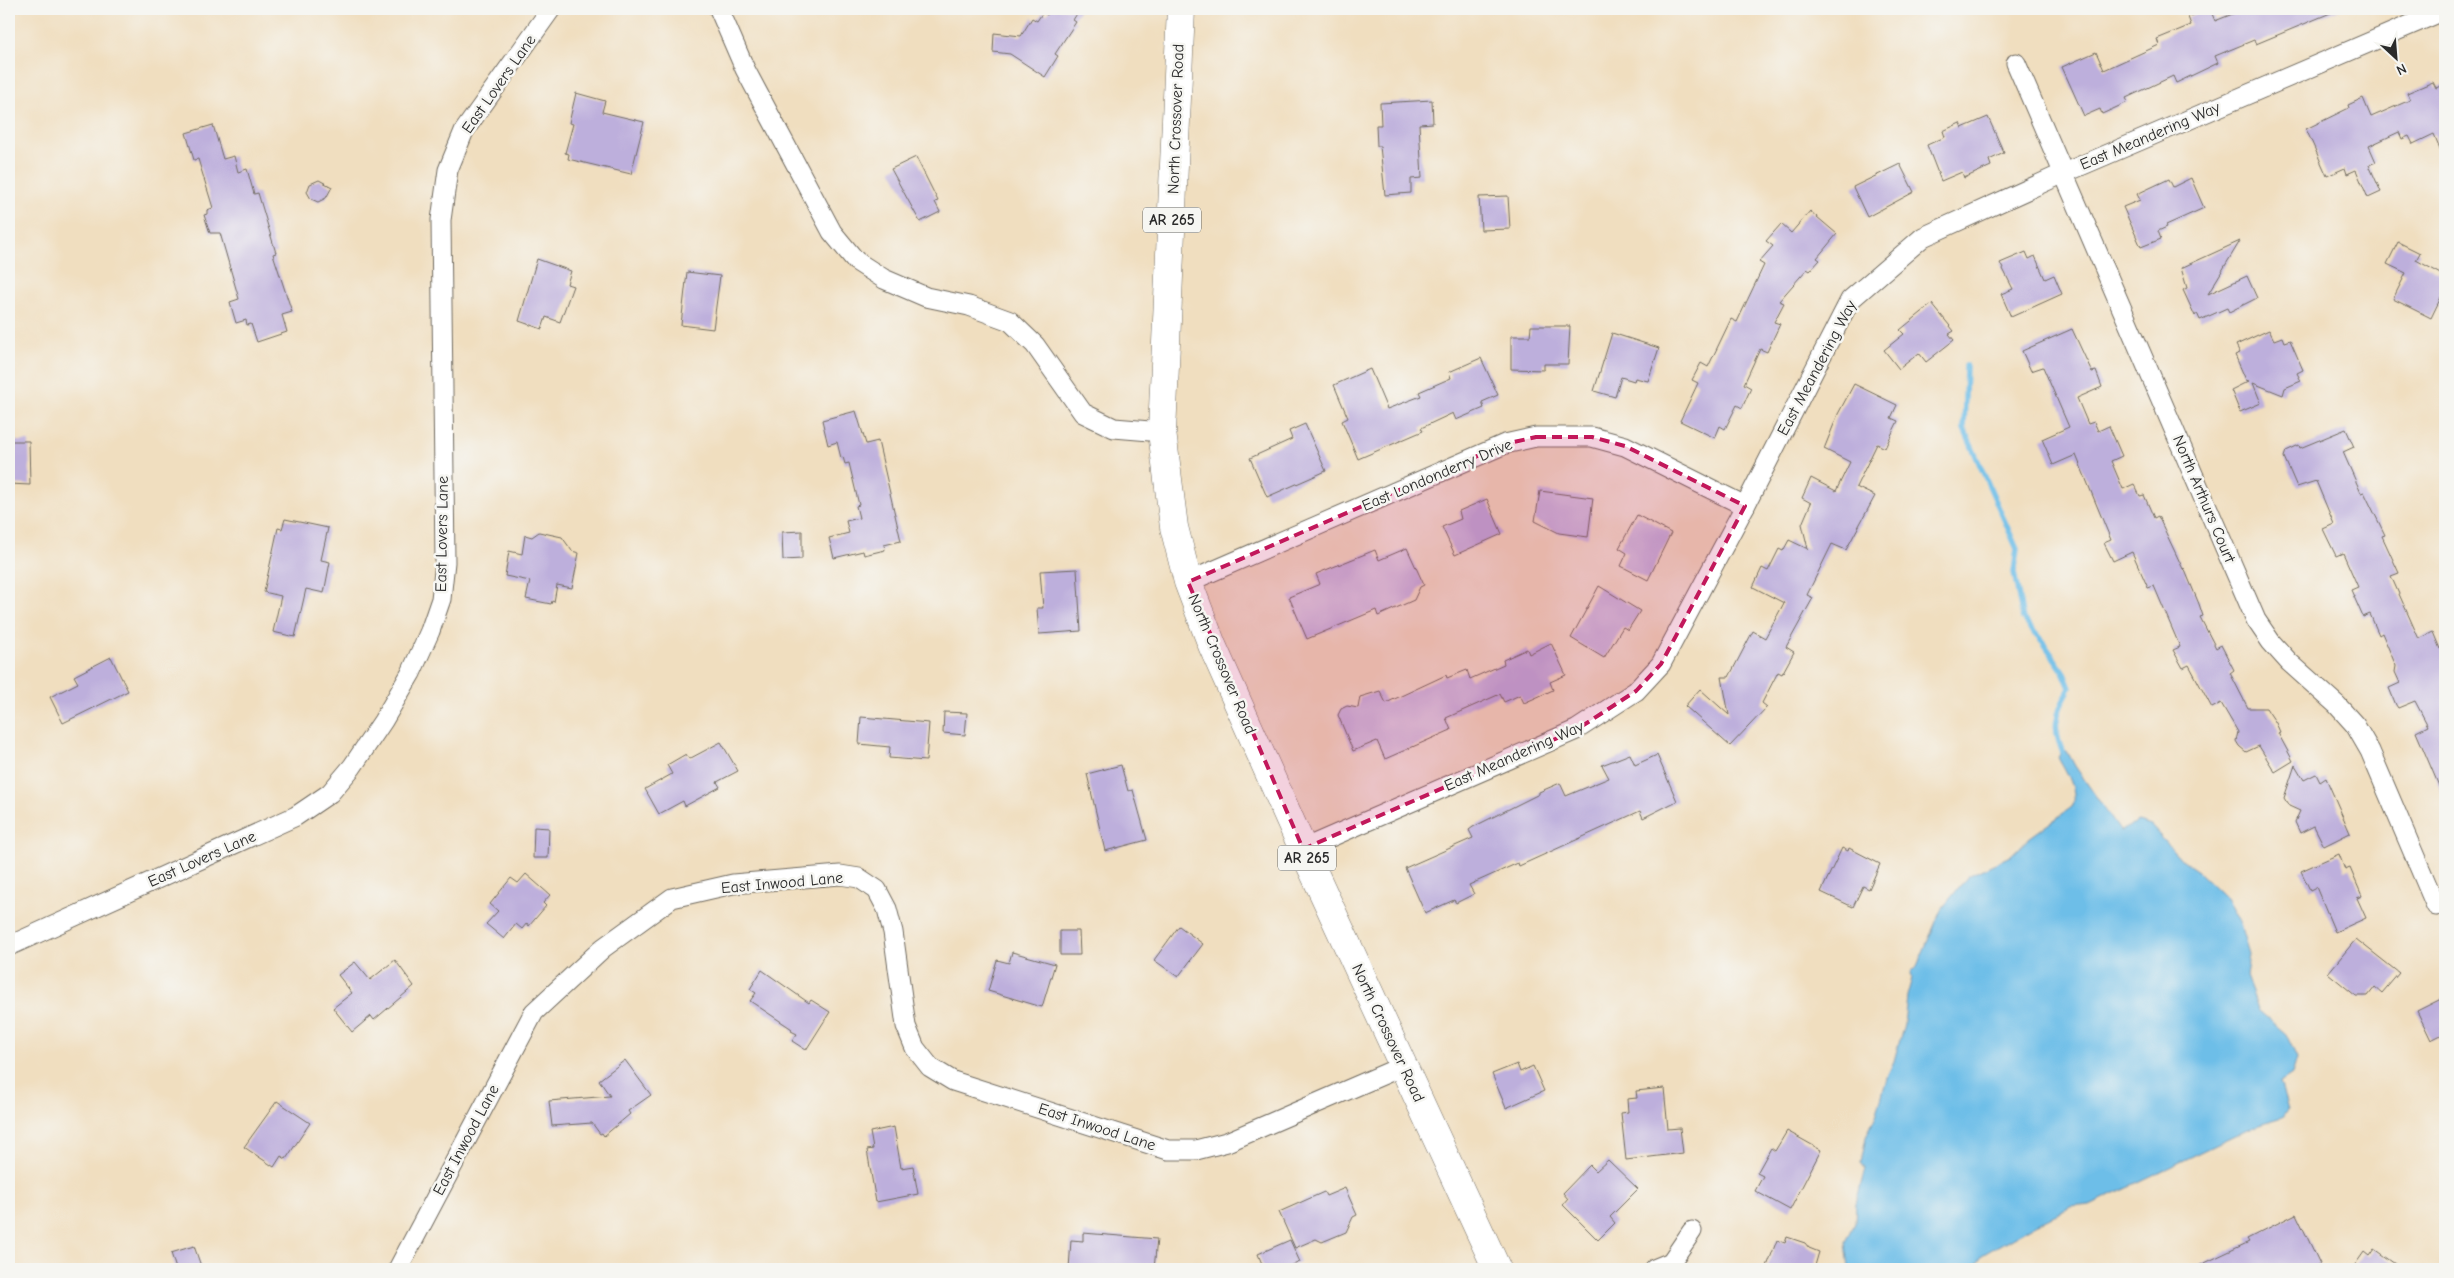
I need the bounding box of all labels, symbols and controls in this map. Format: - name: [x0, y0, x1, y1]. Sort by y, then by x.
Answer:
- street label: East Lovers Lane: [458, 31, 540, 137]
- north arrow: [2372, 32, 2422, 82]
- street label: North Crossover Road: [1164, 44, 1188, 194]
- text: N: [2394, 60, 2409, 79]
- street label: East Meandering Way: [2077, 98, 2223, 174]
- road number: AR 265: [1143, 208, 1201, 232]
- street label: East Meandering Way: [1774, 297, 1861, 439]
- street label: North Arthurs Court: [2169, 433, 2239, 566]
- street label: East Londonderry Drive: [1359, 435, 1515, 515]
- street label: East Lovers Lane: [432, 476, 452, 592]
- street label: North Crossover Road: [1184, 591, 1260, 737]
- street label: East Meandering Way: [1442, 717, 1587, 795]
- street label: East Lovers Lane: [145, 827, 259, 891]
- road number: AR 265: [1278, 846, 1336, 870]
- street label: East Inwood Lane: [720, 869, 844, 897]
- street label: North Crossover Road: [1348, 961, 1428, 1105]
- street label: East Inwood Lane: [429, 1082, 503, 1198]
- street label: East Inwood Lane: [1036, 1100, 1158, 1154]

